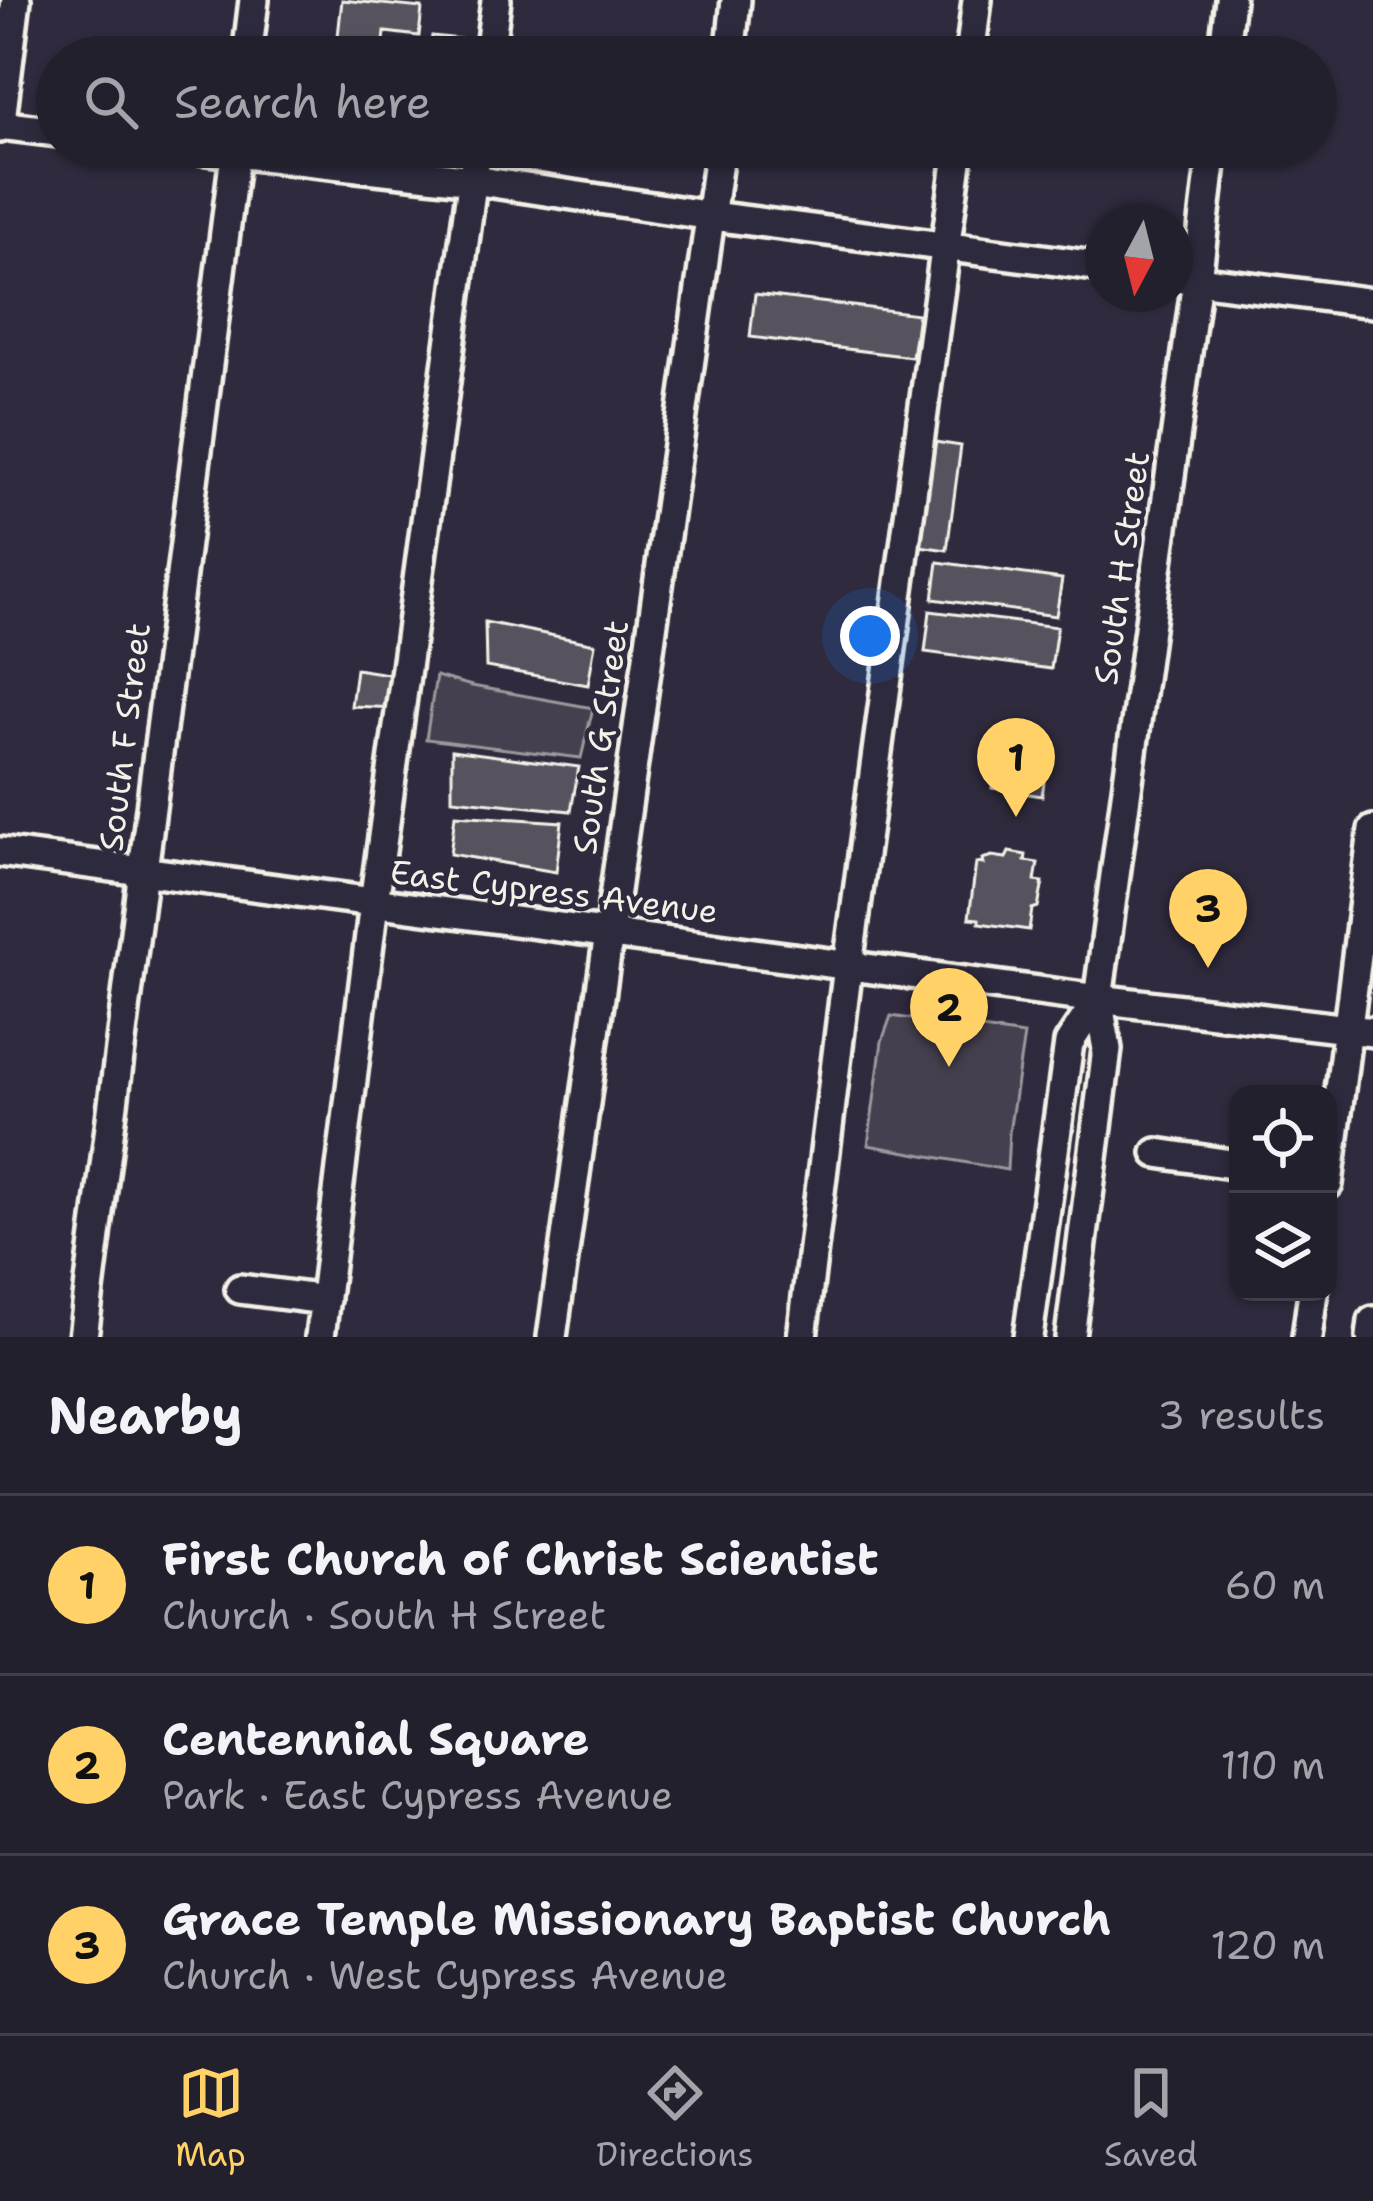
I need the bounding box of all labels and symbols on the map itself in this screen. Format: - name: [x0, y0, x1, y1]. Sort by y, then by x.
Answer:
- north arrow: [1085, 204, 1193, 312]
- street label: South H Street: [1083, 449, 1160, 688]
- your location: [840, 606, 900, 666]
- street label: South G Street: [562, 617, 639, 857]
- street label: South F Street: [88, 620, 161, 854]
- pin: 1: [977, 718, 1055, 817]
- street label: East Cypress Avenue: [388, 849, 720, 934]
- pin: 3: [1169, 869, 1247, 968]
- pin: 2: [910, 968, 988, 1067]

